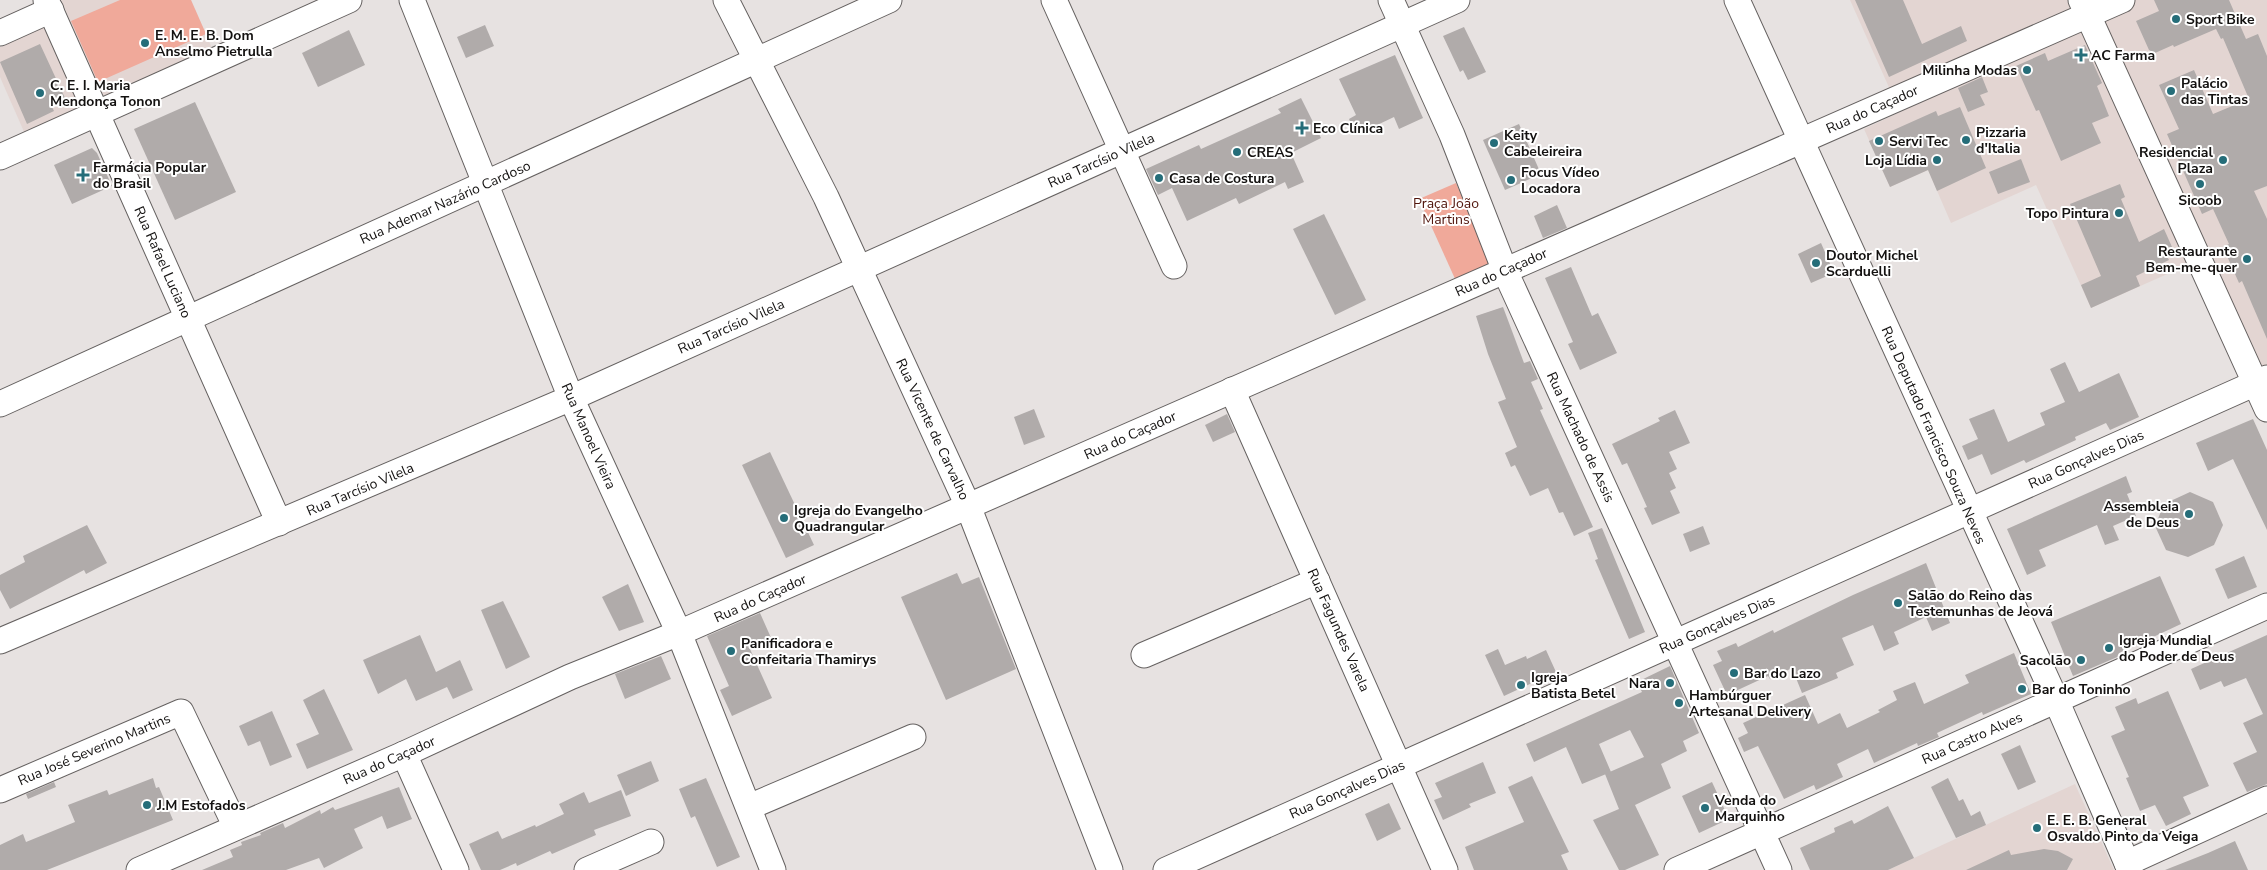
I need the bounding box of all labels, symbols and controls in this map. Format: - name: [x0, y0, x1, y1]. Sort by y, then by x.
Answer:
- place label: Sport Bike: [2186, 10, 2255, 29]
- marker: Sport Bike: [2170, 13, 2182, 25]
- place label: E. M. E. B. Dom Anselmo Pietrulla: [155, 26, 272, 61]
- marker: E. M. E. B. Dom Anselmo Pietrulla: [139, 37, 151, 49]
- place label: AC Farma: [2091, 46, 2155, 65]
- marker: AC Farma: [2075, 49, 2087, 61]
- place label: Milinha Modas: [1922, 61, 2017, 80]
- marker: Milinha Modas: [2021, 64, 2033, 76]
- place label: Palácio das Tintas: [2181, 74, 2248, 109]
- place label: C. E. I. Maria Mendonça Tonon: [50, 76, 161, 111]
- street label: Rua do Caçador: [1823, 81, 1921, 138]
- marker: Palácio das Tintas: [2165, 85, 2177, 97]
- marker: C. E. I. Maria Mendonça Tonon: [34, 87, 46, 99]
- place label: Eco Clínica: [1313, 119, 1383, 138]
- marker: Eco Clínica: [1295, 121, 1309, 135]
- place label: Pizzaria d'Italia: [1976, 123, 2026, 158]
- place label: Keity Cabeleireira: [1504, 126, 1582, 161]
- street label: Rua Tarcísio Vilela: [1045, 128, 1158, 193]
- place label: Servi Tec: [1889, 132, 1948, 151]
- marker: Pizzaria d'Italia: [1960, 134, 1972, 146]
- marker: Servi Tec: [1873, 135, 1885, 147]
- marker: Keity Cabeleireira: [1488, 137, 1500, 149]
- place label: CREAS: [1247, 143, 1294, 162]
- place label: Residencial Plaza: [2139, 143, 2214, 178]
- marker: CREAS: [1231, 146, 1243, 158]
- place label: Loja Lídia: [1865, 151, 1927, 170]
- marker: Loja Lídia: [1931, 154, 1943, 166]
- marker: Residencial Plaza: [2217, 154, 2229, 166]
- street label: Rua Ademar Nazário Cardoso: [357, 156, 534, 249]
- place label: Farmácia Popular do Brasil: [93, 158, 207, 193]
- place label: Focus Vídeo Locadora: [1521, 163, 1600, 198]
- marker: Farmácia Popular do Brasil: [77, 169, 89, 181]
- place label: Casa de Costura: [1169, 169, 1274, 188]
- marker: Casa de Costura: [1153, 172, 1165, 184]
- marker: Focus Vídeo Locadora: [1505, 174, 1517, 186]
- marker: Sicoob: [2194, 178, 2206, 190]
- place label: Sicoob: [2178, 191, 2222, 210]
- park label: Praça João Martins: [1413, 194, 1479, 229]
- street label: Rua Rafael Luciano: [129, 203, 196, 321]
- place label: Topo Pintura: [2026, 204, 2109, 223]
- marker: Topo Pintura: [2113, 207, 2125, 219]
- place label: Restaurante Bem-me-quer: [2146, 242, 2238, 277]
- street label: Rua do Caçador: [1452, 244, 1550, 301]
- place label: Doutor Michel Scarduelli: [1826, 246, 1919, 281]
- marker: Restaurante Bem-me-quer: [2241, 253, 2253, 265]
- marker: Doutor Michel Scarduelli: [1810, 257, 1822, 269]
- street label: Rua Tarcísio Vilela: [675, 294, 788, 359]
- street label: Rua Deputado Francisco Souza Neves: [1877, 323, 1990, 547]
- street label: Rua Vicente de Carvalho: [891, 355, 974, 503]
- street label: Rua Machado de Assis: [1542, 369, 1619, 506]
- street label: Rua Manoel Vieira: [557, 380, 621, 492]
- street label: Rua do Caçador: [1081, 407, 1179, 464]
- street label: Rua Gonçalves Dias: [2025, 425, 2147, 493]
- street label: Rua Tarcísio Vilela: [304, 458, 417, 521]
- place label: Assembleia de Deus: [2104, 497, 2179, 532]
- place label: Igreja do Evangelho Quadrangular: [794, 501, 923, 536]
- marker: Assembleia de Deus: [2183, 508, 2195, 520]
- marker: Igreja do Evangelho Quadrangular: [778, 512, 790, 524]
- street label: Rua Fagundes Varela: [1303, 565, 1374, 695]
- street label: Rua do Caçador: [711, 570, 809, 627]
- place label: Salão do Reino das Testemunhas de Jeová: [1908, 586, 2053, 621]
- street label: Rua Gonçalves Dias: [1656, 590, 1778, 658]
- marker: Salão do Reino das Testemunhas de Jeová: [1892, 597, 1904, 609]
- place label: Igreja Mundial do Poder de Deus: [2119, 631, 2234, 666]
- place label: Panificadora e Confeitaria Thamirys: [741, 634, 876, 669]
- marker: Igreja Mundial do Poder de Deus: [2103, 642, 2115, 654]
- marker: Panificadora e Confeitaria Thamirys: [725, 645, 737, 657]
- place label: Sacolão: [2020, 651, 2071, 670]
- marker: Sacolão: [2075, 654, 2087, 666]
- place label: Bar do Lazo: [1744, 664, 1821, 683]
- marker: Bar do Lazo: [1728, 667, 1740, 679]
- place label: Igreja Batista Betel: [1531, 668, 1616, 703]
- place label: Nara: [1629, 674, 1660, 693]
- marker: Nara: [1664, 677, 1676, 689]
- marker: Igreja Batista Betel: [1515, 679, 1527, 691]
- place label: Bar do Toninho: [2032, 680, 2131, 699]
- marker: Bar do Toninho: [2016, 683, 2028, 695]
- place label: Hambúrguer Artesanal Delivery: [1689, 686, 1812, 721]
- marker: Hambúrguer Artesanal Delivery: [1673, 697, 1685, 709]
- street label: Rua Castro Alves: [1919, 708, 2026, 769]
- street label: Rua José Severino Martins: [15, 709, 174, 790]
- street label: Rua do Caçador: [340, 732, 438, 789]
- street label: Rua Gonçalves Dias: [1286, 755, 1408, 823]
- place label: Venda do Marquinho: [1714, 791, 1785, 826]
- place label: J.M Estofados: [156, 796, 246, 815]
- marker: J.M Estofados: [141, 799, 153, 811]
- marker: Venda do Marquinho: [1699, 802, 1711, 814]
- place label: E. E. B. General Osvaldo Pinto da Veiga: [2047, 811, 2198, 846]
- marker: E. E. B. General Osvaldo Pinto da Veiga: [2031, 822, 2043, 834]

